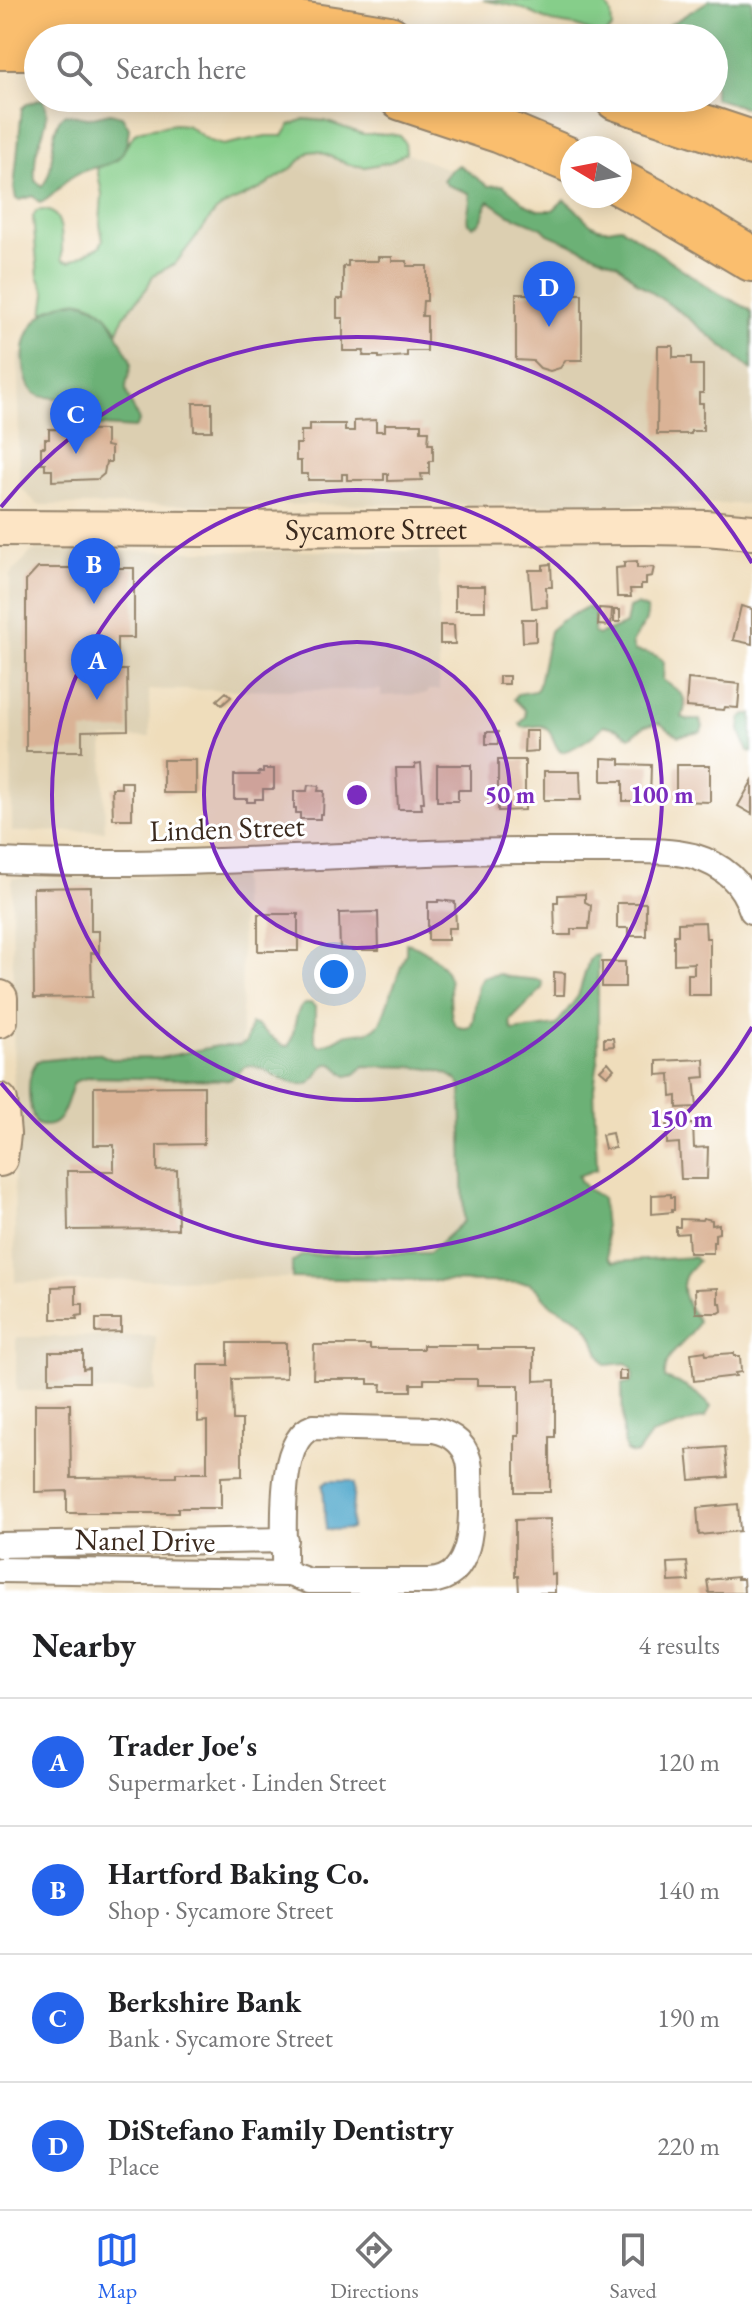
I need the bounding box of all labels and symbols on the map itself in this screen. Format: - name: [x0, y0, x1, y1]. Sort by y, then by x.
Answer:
- north arrow: [560, 136, 632, 208]
- pin: D: [523, 261, 575, 327]
- pin: C: [50, 388, 102, 454]
- street label: Sycamore Street: [285, 508, 468, 548]
- pin: B: [68, 538, 120, 604]
- pin: A: [71, 634, 123, 700]
- text: 50 m: [485, 779, 535, 810]
- text: 100 m: [630, 779, 694, 810]
- centre of rings: [343, 781, 371, 809]
- street label: Linden Street: [149, 806, 306, 850]
- your location: [314, 954, 354, 994]
- text: 150 m: [649, 1103, 713, 1134]
- street label: Nanel Drive: [74, 1519, 216, 1561]

